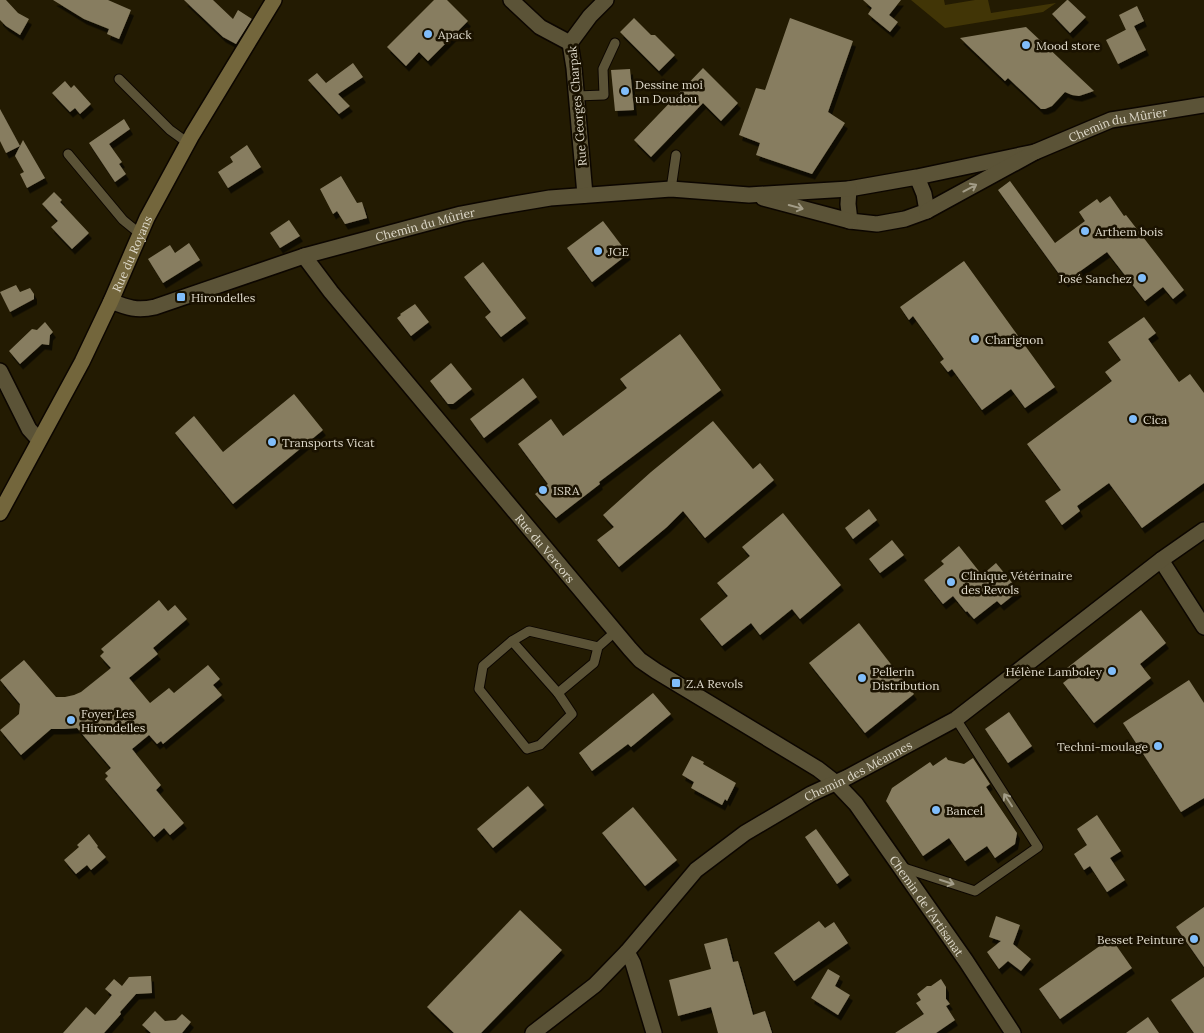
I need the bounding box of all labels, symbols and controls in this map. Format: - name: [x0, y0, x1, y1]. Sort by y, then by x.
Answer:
- place label: Apack: [437, 27, 472, 42]
- marker: Apack: [422, 28, 434, 40]
- place label: Mood store: [1036, 38, 1101, 53]
- marker: Mood store: [1020, 39, 1032, 51]
- street label: Rue Georges Charpak: [564, 45, 590, 167]
- place label: Dessine moi un Doudou: [635, 77, 703, 106]
- marker: Dessine moi un Doudou: [619, 85, 631, 97]
- street label: Chemin du Mûrier: [1066, 103, 1169, 145]
- one-way arrow: [962, 182, 976, 192]
- one-way arrow: [788, 203, 804, 212]
- street label: Chemin du Mûrier: [373, 204, 477, 244]
- street label: Rue du Royans: [108, 213, 155, 294]
- place label: Arthem bois: [1094, 224, 1163, 239]
- marker: Arthem bois: [1079, 225, 1091, 237]
- place label: JGE: [607, 244, 629, 259]
- marker: JGE: [592, 245, 604, 257]
- place label: José Sanchez: [1058, 271, 1132, 286]
- marker: José Sanchez: [1136, 272, 1148, 284]
- place label: Hirondelles: [191, 290, 256, 305]
- marker: Hirondelles: [175, 291, 187, 303]
- place label: Charignon: [985, 332, 1044, 347]
- marker: Charignon: [969, 333, 981, 345]
- place label: Cica: [1143, 412, 1167, 427]
- marker: Cica: [1127, 413, 1139, 425]
- place label: Transports Vicat: [282, 435, 375, 450]
- marker: Transports Vicat: [266, 436, 278, 448]
- place label: ISRA: [553, 483, 580, 498]
- marker: ISRA: [537, 484, 549, 496]
- street label: Rue du Vercors: [512, 511, 579, 586]
- place label: Clinique Vétérinaire des Revols: [961, 568, 1073, 597]
- marker: Clinique Vétérinaire des Revols: [945, 576, 957, 588]
- place label: Pellerin Distribution: [872, 664, 940, 693]
- place label: Hélène Lamboley: [1006, 664, 1103, 679]
- marker: Hélène Lamboley: [1106, 665, 1118, 677]
- marker: Pellerin Distribution: [856, 672, 868, 684]
- place label: Z.A Revols: [686, 676, 743, 691]
- marker: Z.A Revols: [670, 677, 682, 689]
- place label: Foyer Les Hirondelles: [81, 706, 146, 735]
- marker: Foyer Les Hirondelles: [65, 714, 77, 726]
- street label: Chemin des Méannes: [801, 736, 915, 804]
- place label: Techni-moulage: [1057, 739, 1148, 754]
- marker: Techni-moulage: [1152, 740, 1164, 752]
- one-way arrow: [1003, 793, 1013, 807]
- place label: Bancel: [946, 803, 983, 818]
- marker: Bancel: [930, 804, 942, 816]
- street label: Chemin de l'Artisanat: [887, 852, 968, 959]
- one-way arrow: [939, 878, 955, 887]
- place label: Besset Peinture: [1097, 932, 1184, 947]
- marker: Besset Peinture: [1188, 933, 1200, 945]

